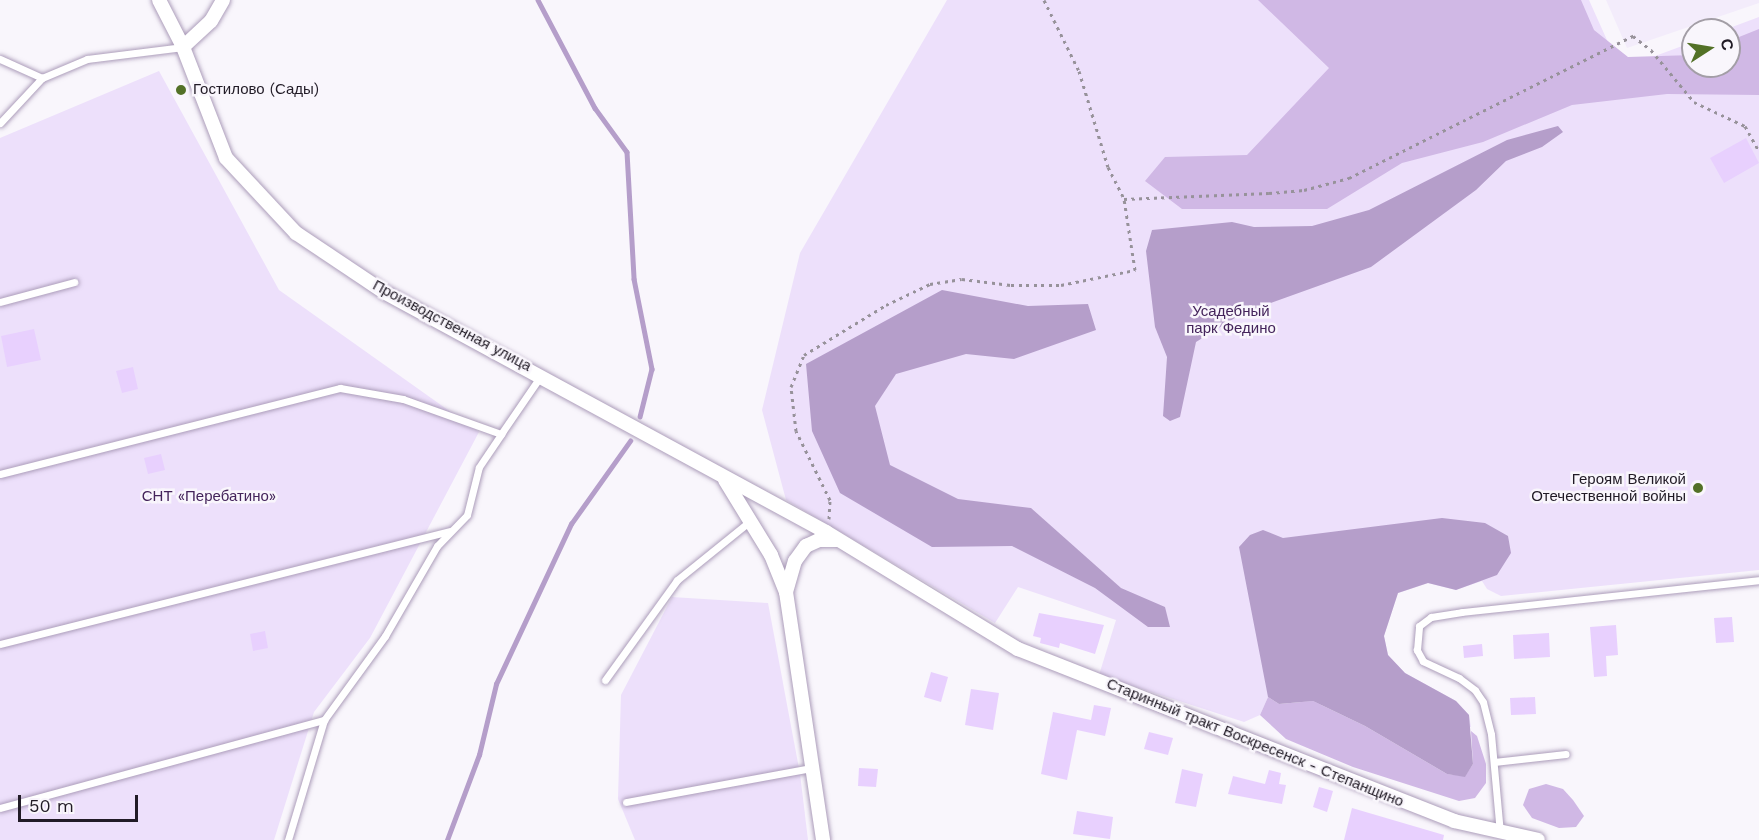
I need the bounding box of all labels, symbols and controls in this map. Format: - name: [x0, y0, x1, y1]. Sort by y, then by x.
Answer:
- north arrow: [1681, 18, 1741, 78]
- text: С: [1717, 37, 1738, 52]
- place label: Гостилово (Сады): [193, 81, 319, 99]
- marker: Гостилово (Сады): [174, 83, 188, 97]
- street label: Производственная улица: [370, 276, 534, 376]
- park label: Усадебный парк Федино: [1186, 302, 1276, 337]
- place label: Героям Великой Отечественной войны: [1531, 470, 1686, 505]
- marker: Героям Великой Отечественной войны: [1691, 481, 1705, 495]
- park label: СНТ «Перебатино»: [142, 488, 276, 506]
- street label: Старинный тракт Воскресенск - Степанщино: [1104, 675, 1406, 811]
- scale bar: [21, 783, 141, 821]
- text: 50 m: [29, 795, 74, 816]

